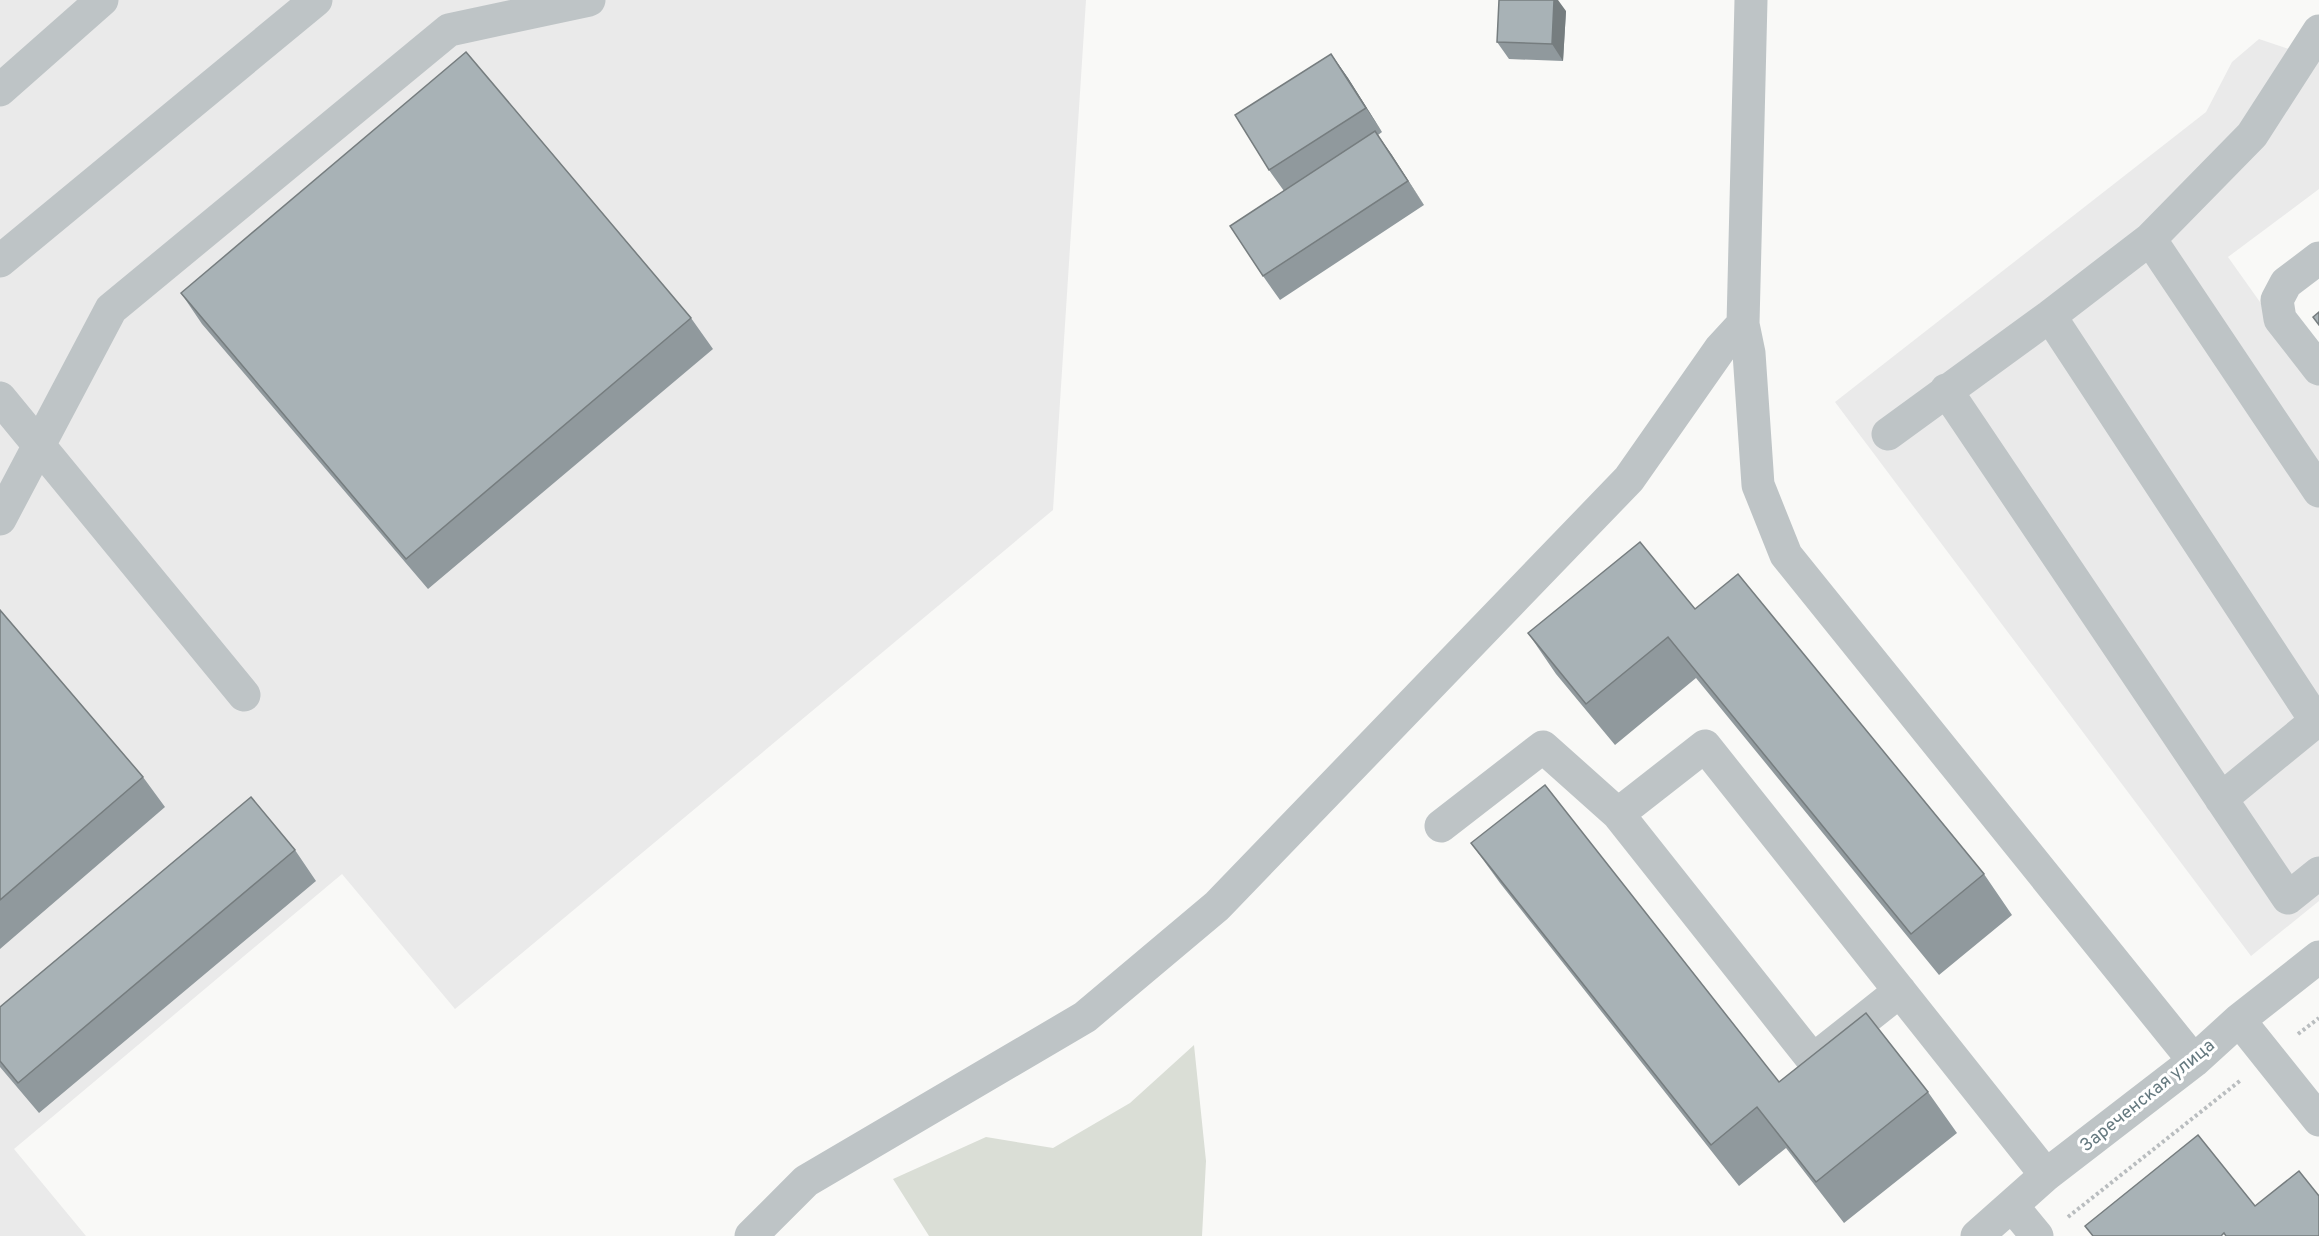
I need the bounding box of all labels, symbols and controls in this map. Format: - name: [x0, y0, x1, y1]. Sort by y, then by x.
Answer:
- street label: Зареченская улица: [2076, 1035, 2220, 1158]

